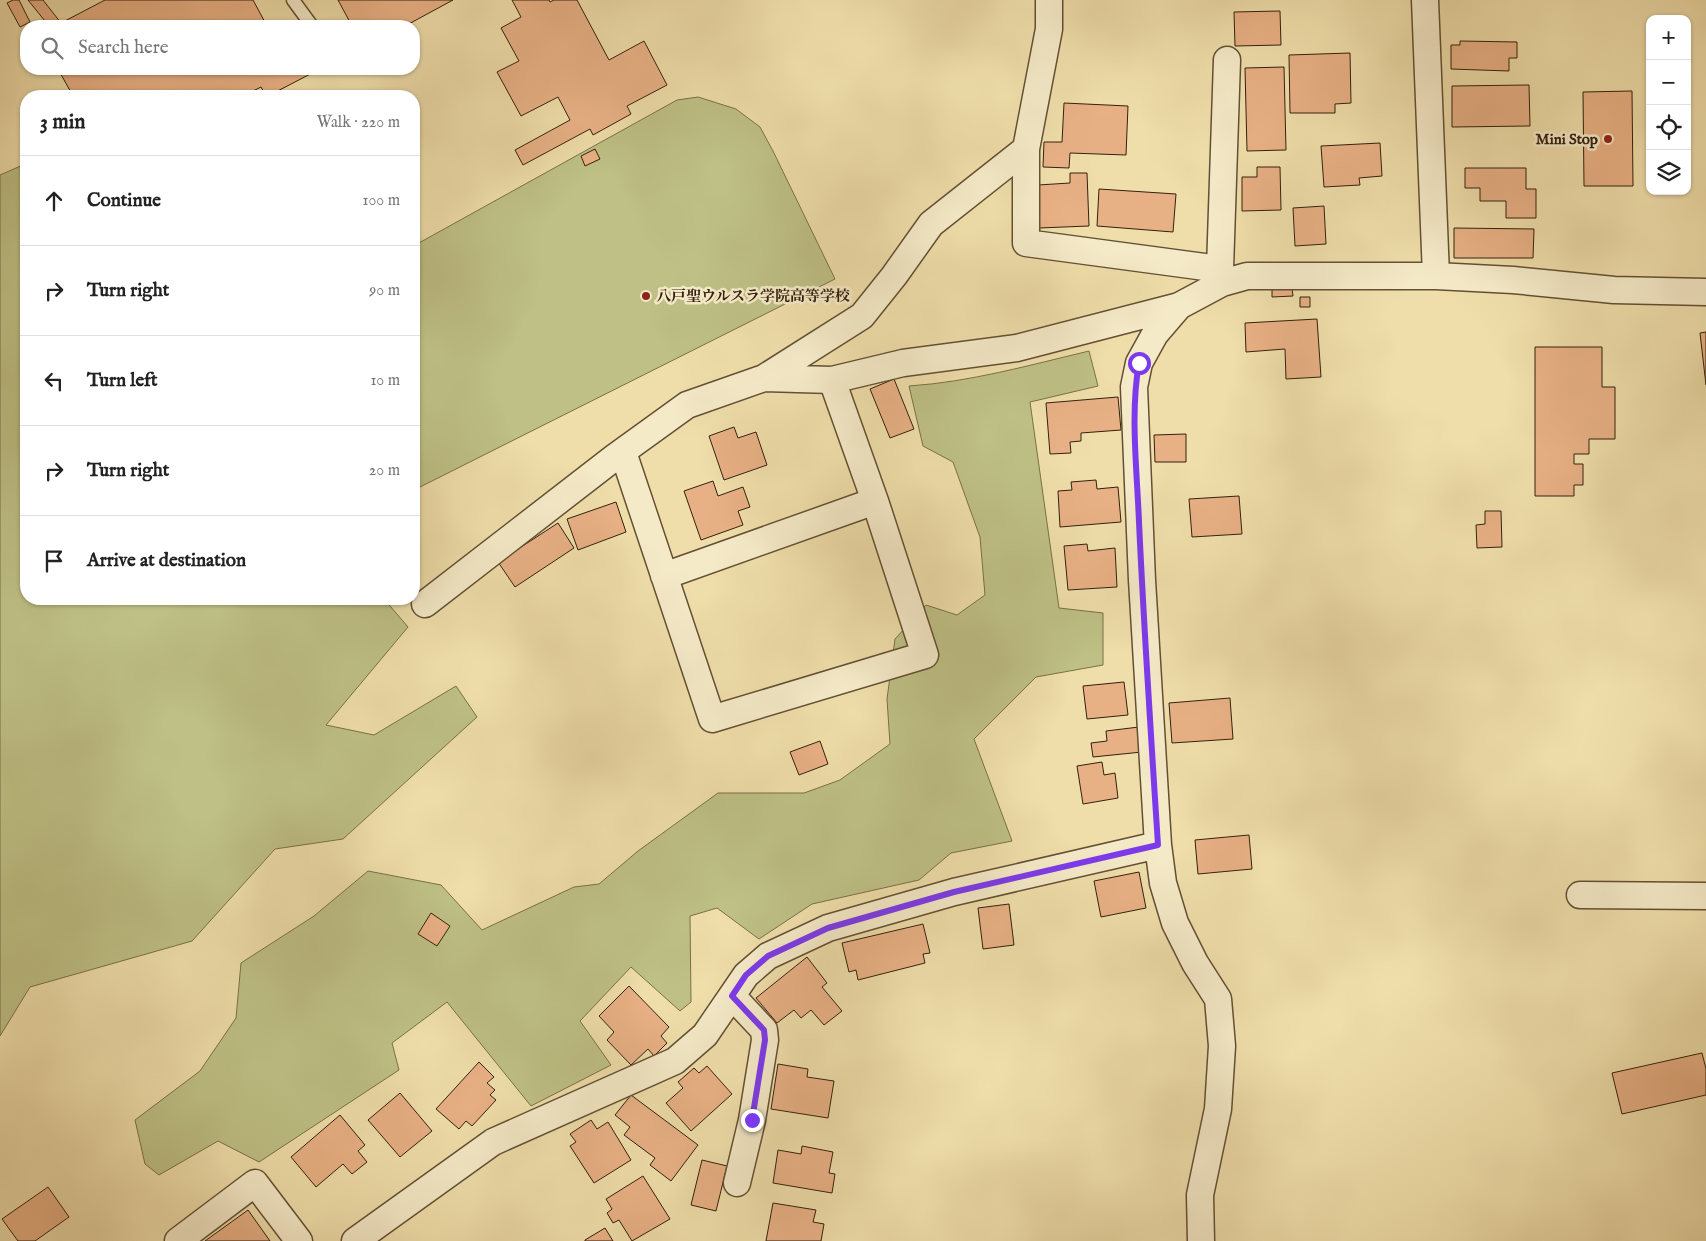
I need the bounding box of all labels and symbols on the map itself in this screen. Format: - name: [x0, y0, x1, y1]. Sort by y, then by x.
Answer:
- place label: Mini Stop: [1536, 130, 1598, 149]
- marker: Mini Stop: [1602, 133, 1614, 145]
- place label: 八戸聖ウルスラ学院高等学校: [656, 287, 850, 306]
- marker: 八戸聖ウルスラ学院高等学校: [640, 290, 652, 302]
- route start: [1128, 352, 1151, 375]
- route end: [741, 1109, 764, 1132]

